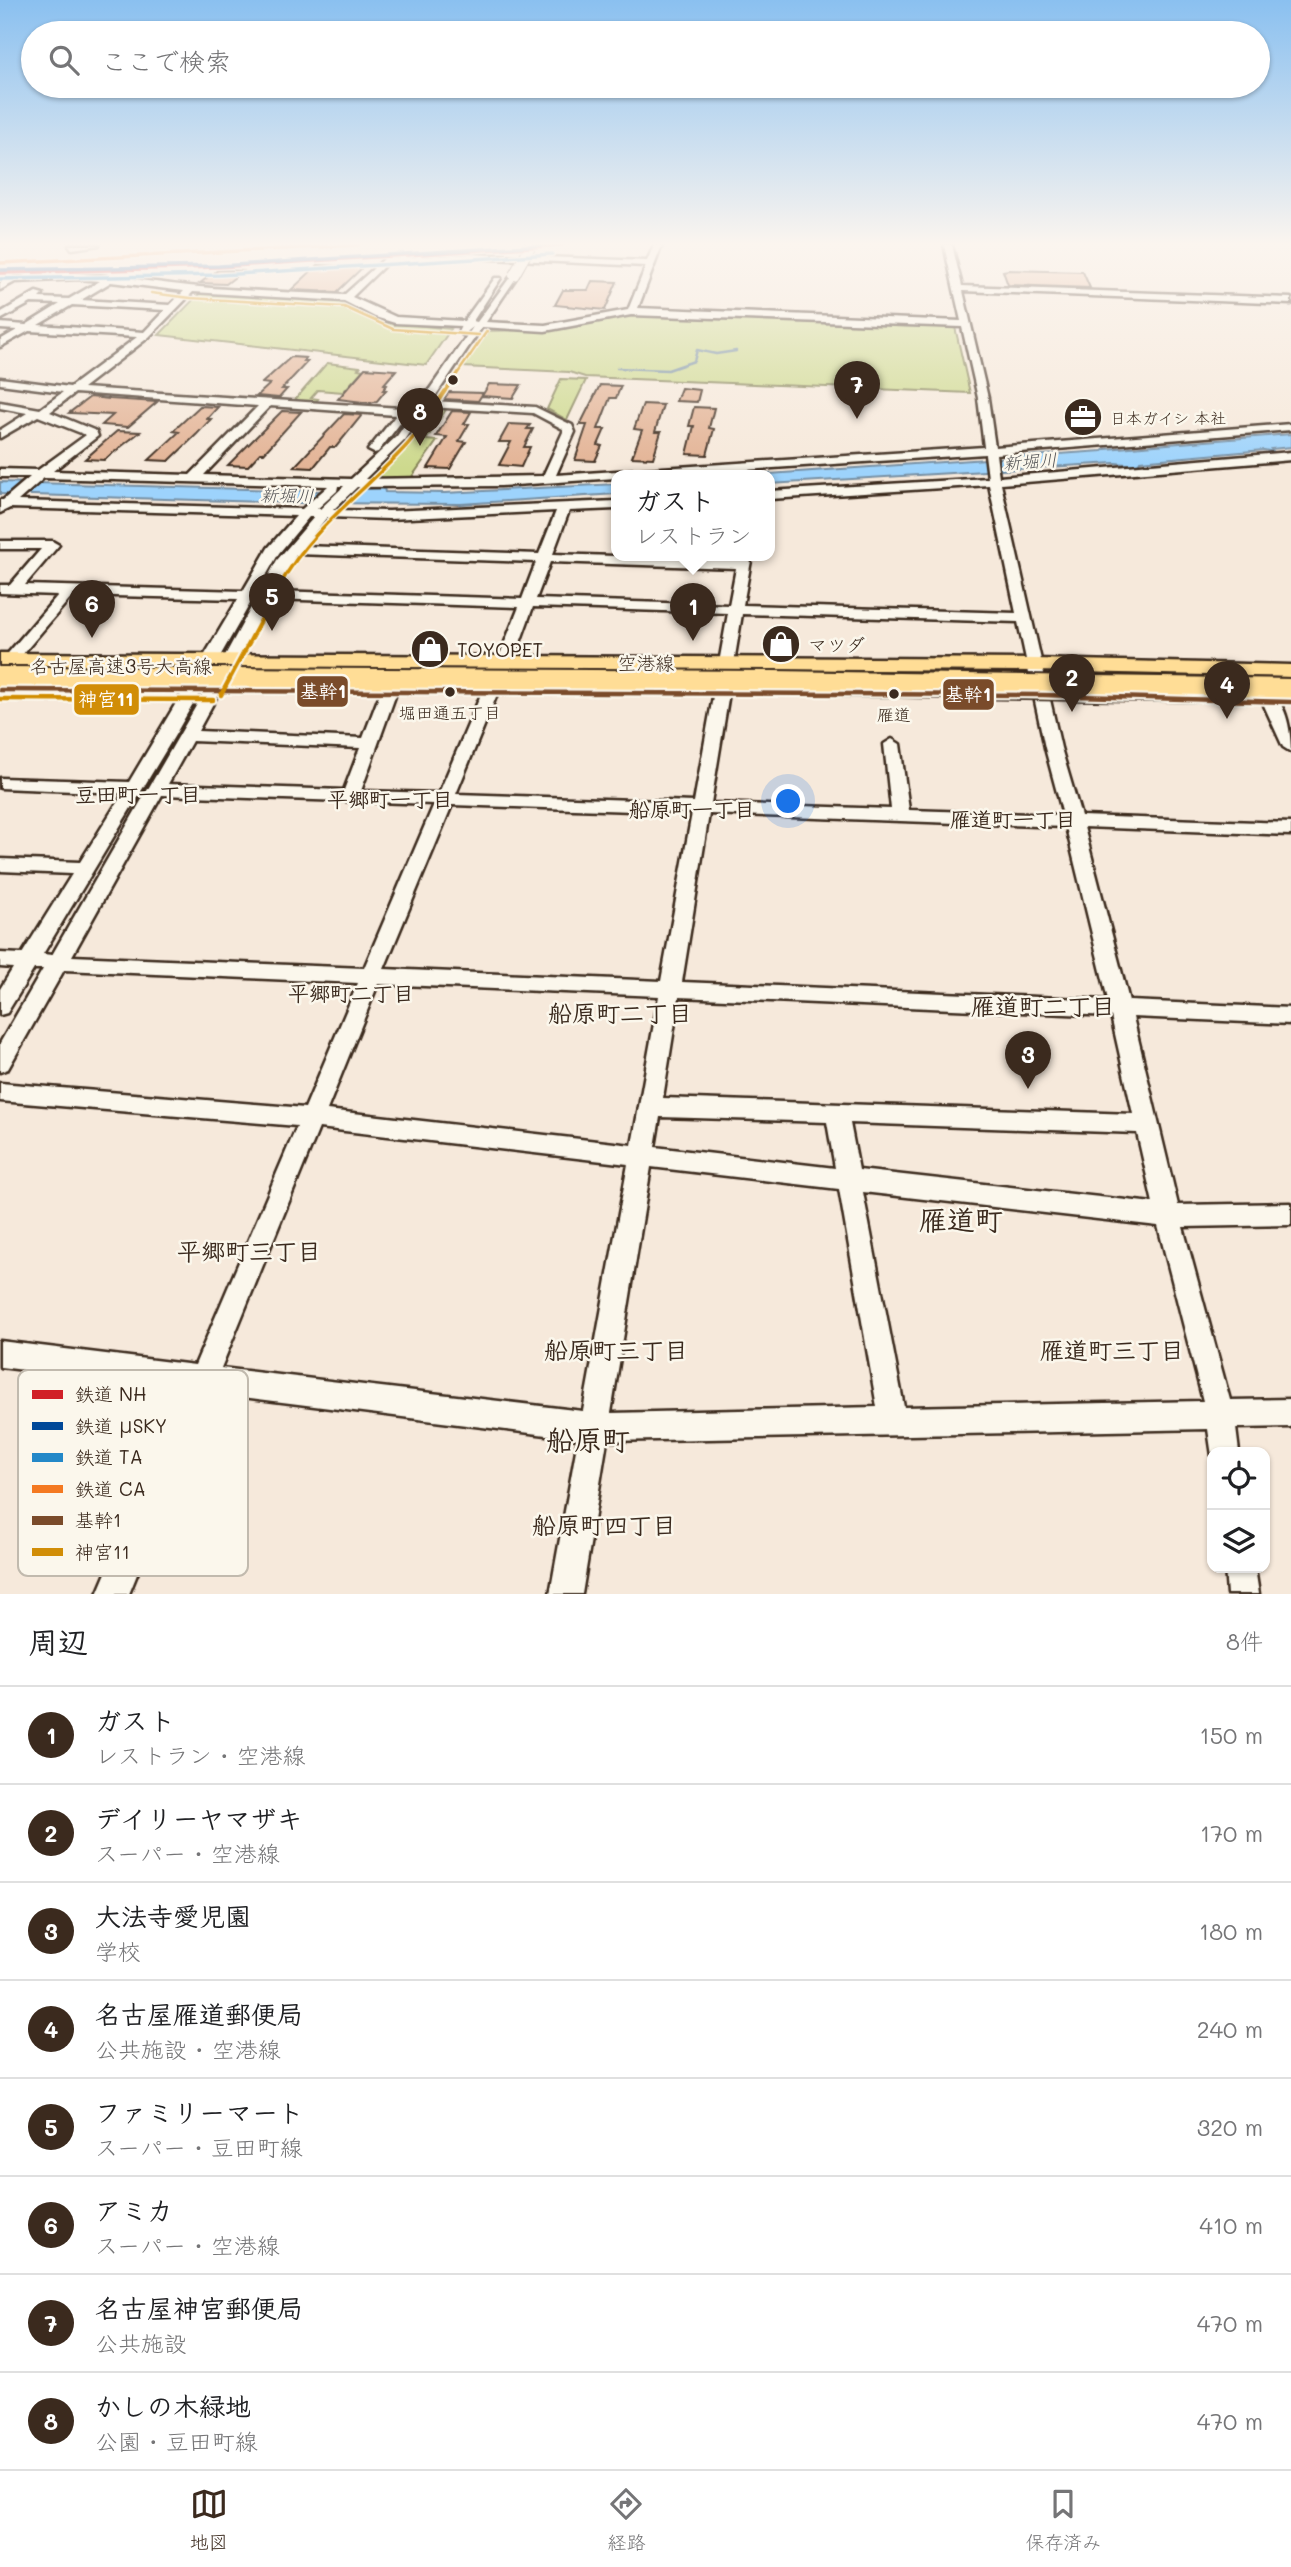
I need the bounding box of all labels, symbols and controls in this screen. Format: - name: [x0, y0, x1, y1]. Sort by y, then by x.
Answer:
- search box: [21, 21, 1270, 98]
- icon: search: [45, 41, 83, 79]
- text: ここで検索: [101, 44, 231, 78]
- pin: 7: [834, 361, 880, 419]
- unlabelled marker: [446, 373, 460, 387]
- pin: 8: [397, 388, 443, 446]
- office icon: 日本ガイシ 本社: [1062, 396, 1104, 438]
- place label: 日本ガイシ 本社: [1110, 407, 1226, 428]
- water label: 新堀川: [1002, 447, 1058, 475]
- popup: [611, 470, 775, 561]
- water label: 新堀川: [260, 483, 314, 507]
- text: ガスト: [635, 483, 715, 517]
- text: レストラン: [635, 520, 751, 550]
- pin: 5: [249, 573, 295, 631]
- pin: 6: [69, 580, 115, 638]
- pin: 1: [670, 583, 716, 641]
- shop icon: マツダ: [760, 623, 802, 665]
- shop icon: TOYOPET: [409, 628, 451, 670]
- place label: マツダ: [808, 632, 865, 657]
- place label: TOYOPET: [457, 637, 543, 662]
- street label: 空港線: [617, 650, 675, 675]
- street label: 名古屋高速3号大高線: [30, 653, 212, 678]
- pin: 2: [1049, 654, 1095, 712]
- pin: 4: [1204, 661, 1250, 719]
- line badge: 基幹1: [296, 675, 349, 708]
- text: 基幹1: [300, 678, 346, 703]
- line badge: 基幹1: [942, 678, 995, 711]
- text: 基幹1: [945, 681, 991, 706]
- line badge: 神宮11: [73, 683, 140, 716]
- marker: 堀田通五丁目: [443, 685, 457, 699]
- text: 神宮11: [79, 686, 133, 711]
- marker: 雁道: [887, 687, 901, 701]
- place label: 堀田通五丁目: [399, 701, 501, 723]
- place label: 雁道: [877, 703, 911, 725]
- district label: 豆田町一丁目: [75, 780, 201, 807]
- your location: [771, 784, 805, 818]
- district label: 平郷町一丁目: [327, 785, 453, 812]
- district label: 船原町一丁目: [629, 795, 755, 822]
- district label: 雁道町一丁目: [950, 805, 1076, 832]
- district label: 平郷町二丁目: [288, 979, 414, 1006]
- district label: 雁道町二丁目: [971, 990, 1115, 1021]
- district label: 船原町二丁目: [548, 997, 692, 1028]
- pin: 3: [1005, 1031, 1051, 1089]
- district label: 雁道町: [919, 1201, 1003, 1237]
- district label: 平郷町三丁目: [177, 1235, 321, 1266]
- district label: 船原町三丁目: [544, 1334, 688, 1365]
- district label: 雁道町三丁目: [1040, 1334, 1184, 1365]
- legend: [18, 1370, 248, 1576]
- text: 鉄道 NH: [75, 1381, 147, 1406]
- text: 鉄道 μSKY: [75, 1413, 167, 1438]
- district label: 船原町: [546, 1421, 630, 1457]
- text: 鉄道 TA: [75, 1444, 143, 1469]
- map controls: [1207, 1447, 1270, 1573]
- button: locate: [1207, 1447, 1270, 1510]
- text: 鉄道 CA: [75, 1476, 146, 1501]
- text: 基幹1: [75, 1507, 122, 1532]
- district label: 船原町四丁目: [532, 1509, 676, 1540]
- button: layers: [1207, 1510, 1270, 1573]
- text: 神宮11: [75, 1539, 130, 1564]
- text: 周辺: [28, 1621, 88, 1661]
- text: 8件: [1226, 1626, 1263, 1656]
- text: ガスト: [95, 1703, 176, 1737]
- text: 1: [46, 1720, 56, 1750]
- text: 150 m: [1199, 1720, 1263, 1750]
- text: レストラン · 空港線: [95, 1740, 306, 1770]
- text: デイリーヤマザキ: [95, 1801, 302, 1835]
- text: 2: [45, 1818, 57, 1848]
- text: 170 m: [1200, 1818, 1263, 1848]
- text: スーパー · 空港線: [95, 1838, 280, 1868]
- text: 大法寺愛児園: [95, 1899, 251, 1933]
- text: 3: [44, 1916, 58, 1946]
- text: 180 m: [1199, 1916, 1263, 1946]
- text: 学校: [95, 1936, 141, 1966]
- text: 名古屋雁道郵便局: [95, 1997, 303, 2031]
- text: 4: [44, 2014, 58, 2044]
- text: 240 m: [1197, 2014, 1263, 2044]
- text: 公共施設 · 空港線: [95, 2034, 281, 2064]
- text: ファミリーマート: [95, 2095, 304, 2129]
- text: 5: [44, 2112, 58, 2142]
- text: 320 m: [1197, 2112, 1263, 2142]
- text: スーパー · 豆田町線: [95, 2132, 303, 2162]
- text: アミカ: [95, 2193, 173, 2227]
- text: 6: [44, 2210, 58, 2240]
- text: 410 m: [1199, 2210, 1263, 2240]
- text: スーパー · 空港線: [95, 2230, 280, 2260]
- text: 名古屋神宮郵便局: [95, 2291, 303, 2325]
- text: 7: [45, 2308, 57, 2338]
- text: 470 m: [1197, 2308, 1263, 2338]
- text: 公共施設: [95, 2328, 187, 2358]
- text: かしの木緑地: [95, 2389, 251, 2423]
- text: 8: [44, 2406, 58, 2436]
- text: 470 m: [1197, 2406, 1263, 2436]
- text: 公園 · 豆田町線: [95, 2426, 258, 2456]
- tab: 地図: [190, 2485, 228, 2554]
- tab: 経路: [607, 2485, 645, 2554]
- tab: 保存済み: [1025, 2485, 1101, 2554]

